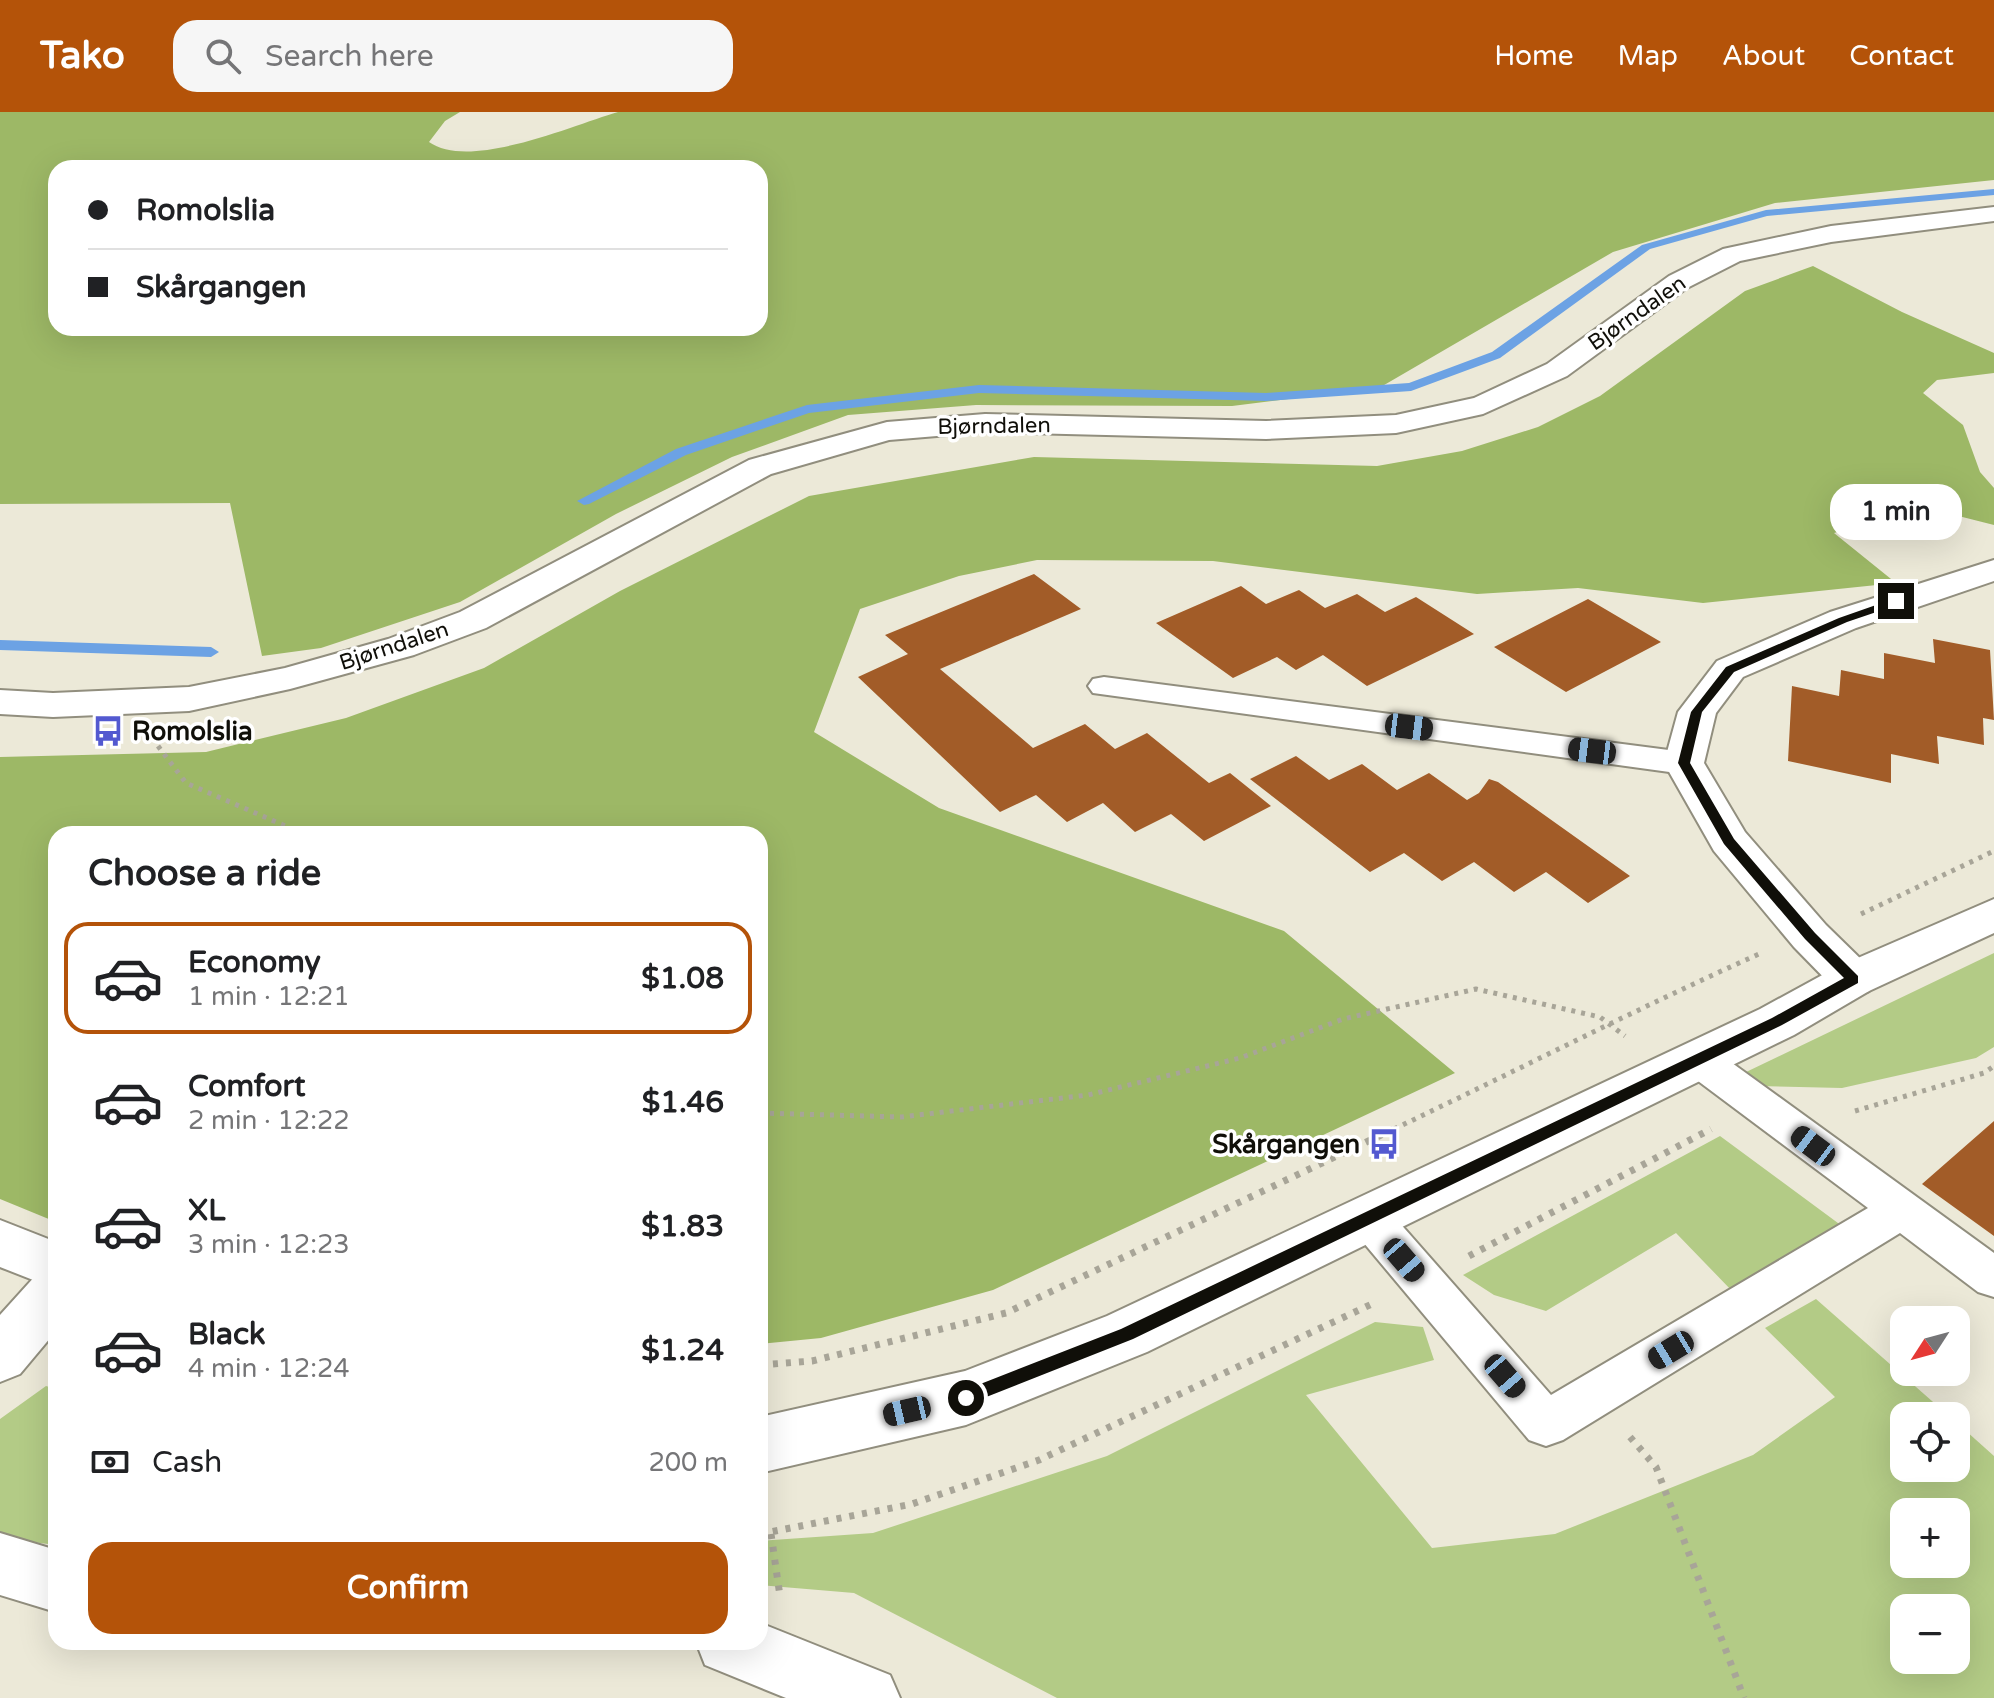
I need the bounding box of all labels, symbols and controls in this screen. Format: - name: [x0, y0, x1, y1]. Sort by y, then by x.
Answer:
- search box: [173, 20, 733, 92]
- text: Tako: [40, 33, 125, 79]
- icon: search: [201, 34, 245, 78]
- text: Search here: [265, 38, 434, 75]
- text: Home: [1494, 39, 1574, 73]
- text: Map: [1618, 39, 1678, 73]
- text: About: [1722, 39, 1805, 73]
- text: Contact: [1849, 39, 1954, 73]
- text: Romolslia: [136, 192, 275, 229]
- text: Skårgangen: [136, 269, 306, 306]
- street label: Bjørndalen: [1583, 270, 1691, 356]
- street label: Bjørndalen: [937, 412, 1051, 440]
- callout: 1 min: [1830, 485, 1962, 541]
- text: 1 min: [1861, 496, 1931, 527]
- route end: [1878, 583, 1914, 619]
- street label: Bjørndalen: [336, 616, 452, 676]
- car: [1384, 712, 1434, 742]
- bus stop icon: Romolslia: [91, 714, 125, 748]
- place label: Romolslia: [132, 716, 253, 747]
- car: [1567, 736, 1617, 766]
- text: Choose a ride: [88, 852, 321, 895]
- icon: car: [92, 942, 164, 1014]
- text: Economy: [188, 944, 321, 981]
- text: $1.08: [641, 960, 724, 997]
- text: 1 min · 12:21: [188, 981, 350, 1012]
- icon: car: [92, 1066, 164, 1138]
- text: Comfort: [188, 1068, 306, 1105]
- text: $1.46: [642, 1084, 724, 1121]
- text: 2 min · 12:22: [188, 1105, 350, 1136]
- car: [1787, 1122, 1839, 1170]
- bus stop icon: Skårgangen: [1367, 1127, 1401, 1161]
- place label: Skårgangen: [1212, 1129, 1360, 1160]
- icon: car: [92, 1190, 164, 1262]
- text: XL: [188, 1192, 225, 1229]
- text: $1.83: [641, 1208, 724, 1245]
- text: 3 min · 12:23: [188, 1229, 350, 1260]
- car: [1379, 1234, 1429, 1286]
- north arrow: [1890, 1306, 1970, 1386]
- map controls: [1890, 1306, 1970, 1674]
- icon: car: [92, 1314, 164, 1386]
- text: Black: [188, 1316, 265, 1353]
- car: [1644, 1327, 1698, 1373]
- text: $1.24: [641, 1332, 724, 1369]
- car: [1480, 1350, 1530, 1402]
- text: 4 min · 12:24: [188, 1353, 350, 1384]
- route start: [948, 1380, 984, 1416]
- car: [881, 1394, 933, 1428]
- button: locate: [1890, 1402, 1970, 1482]
- icon: cash: [88, 1440, 132, 1484]
- text: Cash: [152, 1444, 222, 1481]
- text: 200 m: [648, 1447, 728, 1478]
- button: +: [1890, 1498, 1970, 1578]
- button: Confirm: [88, 1542, 728, 1634]
- button: −: [1890, 1594, 1970, 1674]

